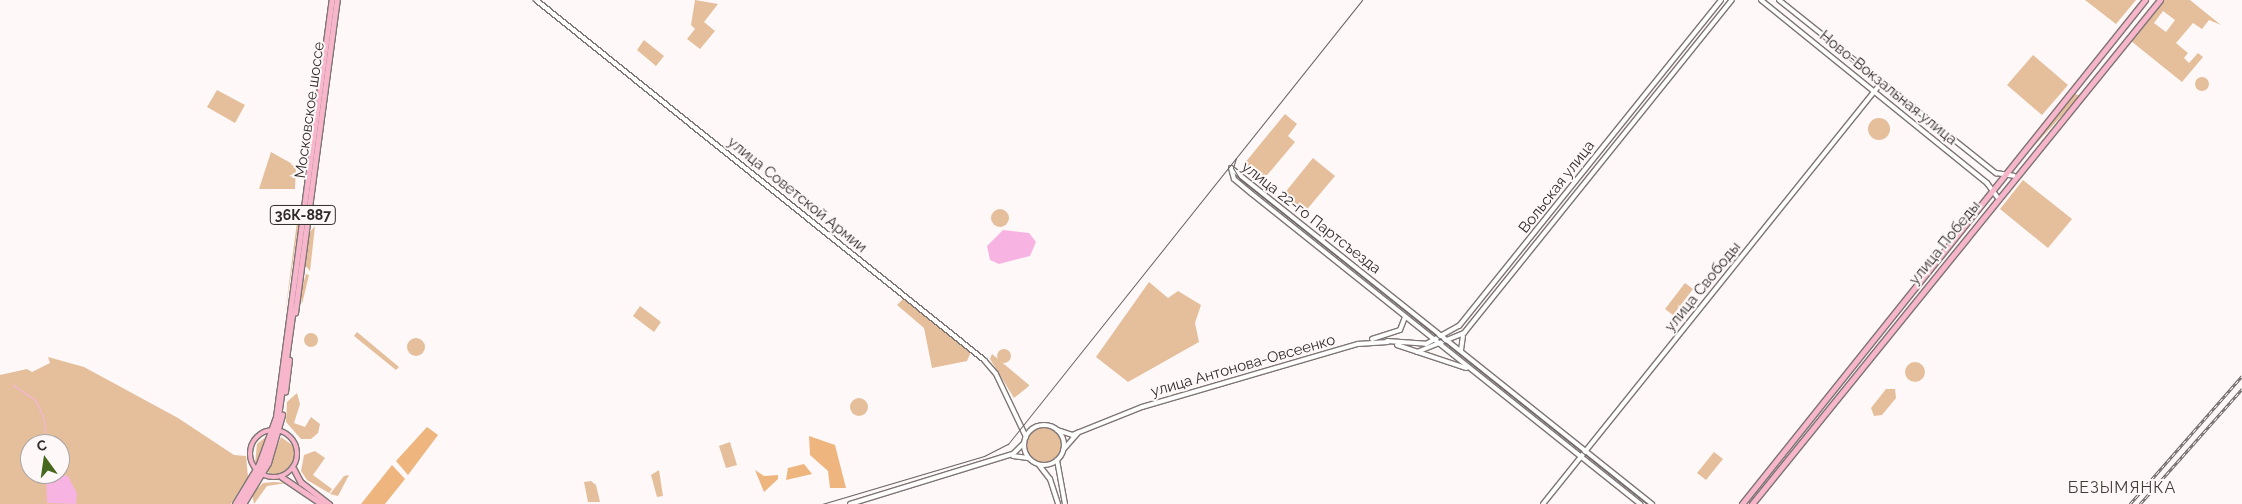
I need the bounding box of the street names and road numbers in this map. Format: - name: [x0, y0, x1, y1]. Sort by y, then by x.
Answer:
- street label: Ново-Вокзальная улица: [1816, 27, 1960, 149]
- street label: Московское шоссе: [292, 41, 328, 179]
- street label: улица Советской Армии: [724, 133, 870, 257]
- street label: Вольская улица: [1515, 137, 1599, 237]
- street label: улица 22-го Партсъезда: [1238, 158, 1384, 278]
- street label: улица Победы: [1906, 197, 1984, 289]
- road number: 36К-887: [269, 204, 337, 226]
- street label: улица Свободы: [1661, 238, 1745, 336]
- street label: улица Антонова-Овсеенко: [1148, 331, 1338, 401]

